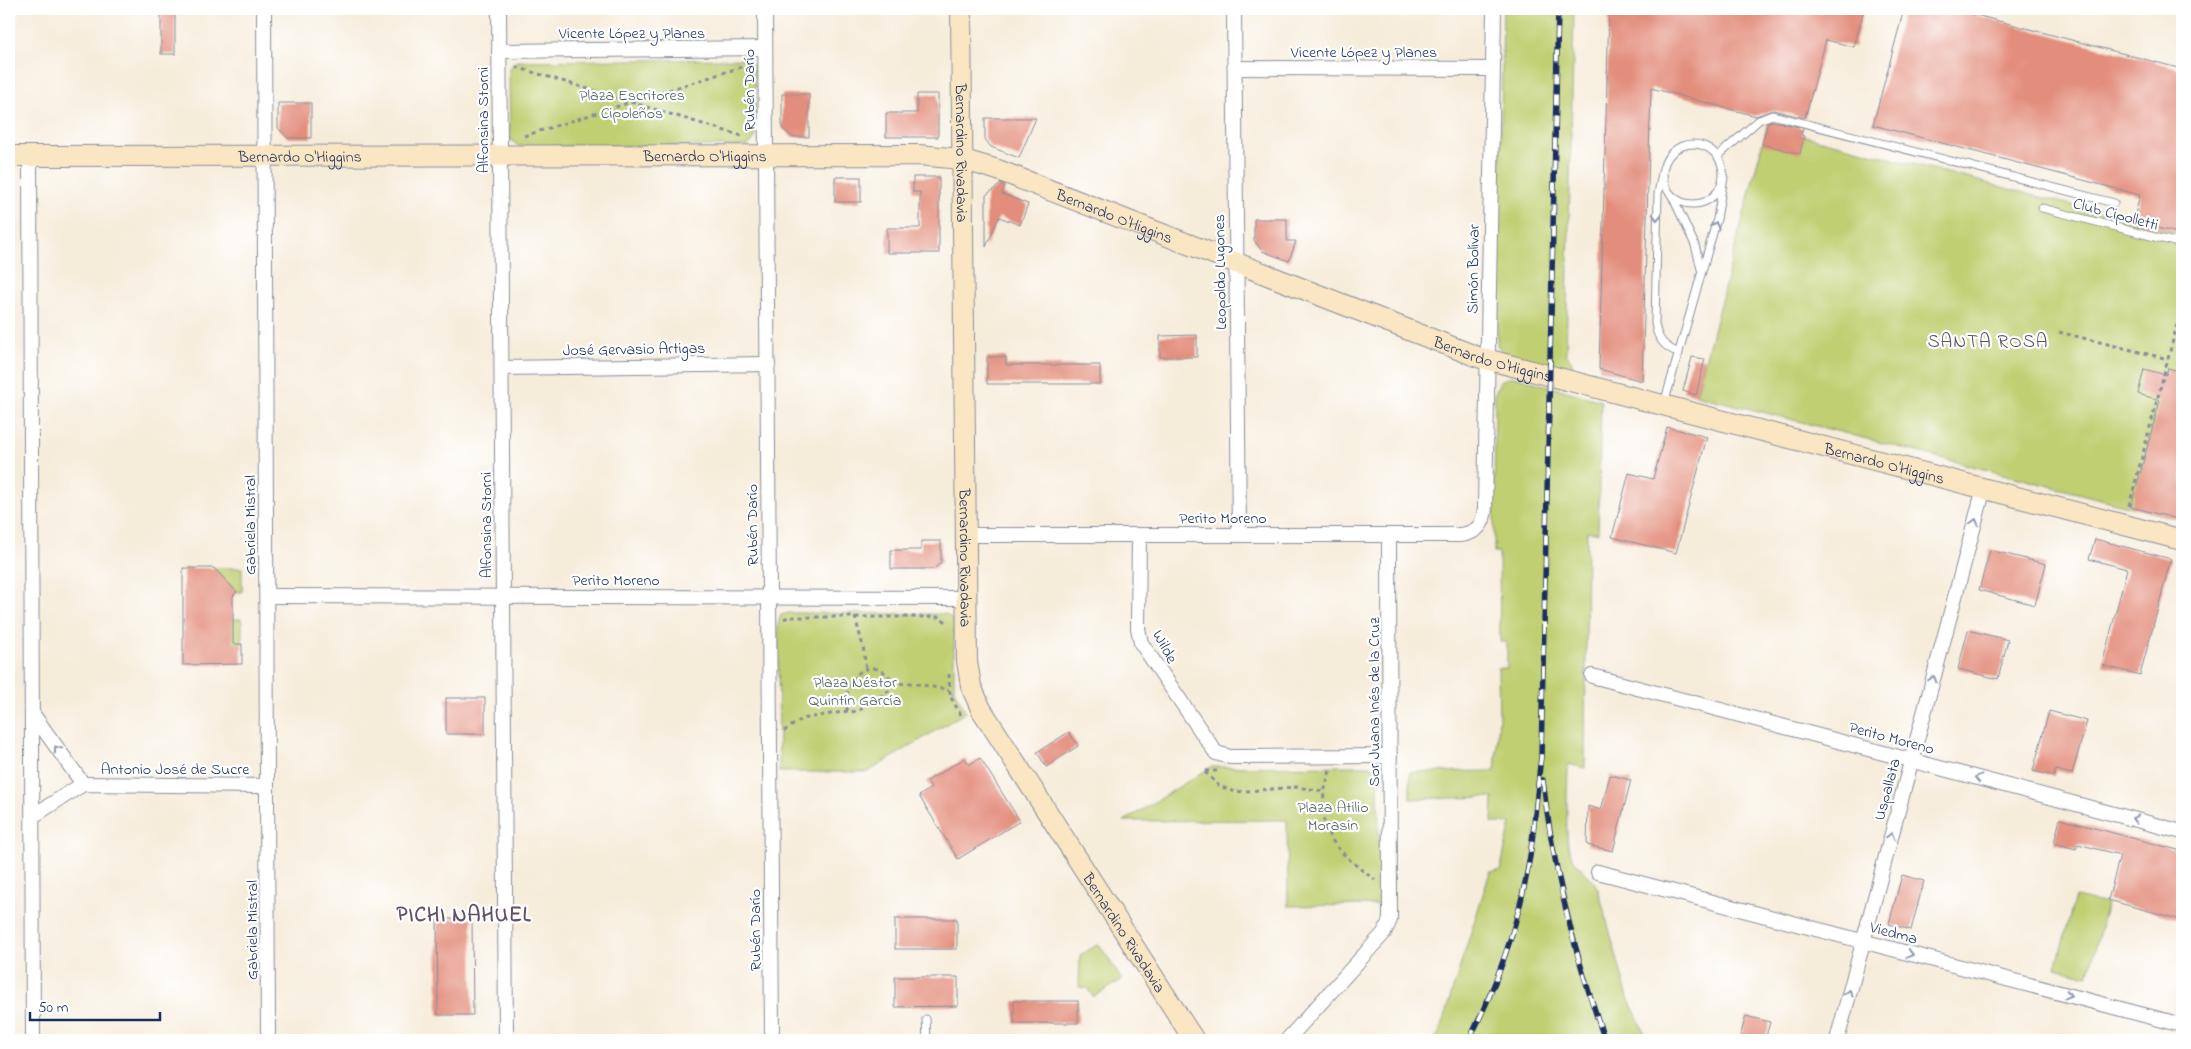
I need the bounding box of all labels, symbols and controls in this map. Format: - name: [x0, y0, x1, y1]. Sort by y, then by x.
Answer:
- street label: Vicente López y Planes: [558, 22, 705, 46]
- street label: Vicente López y Planes: [1290, 41, 1437, 65]
- street label: Rubén Darío: [738, 49, 762, 131]
- street label: Alfonsina Storni: [472, 67, 496, 173]
- street label: Bernardino Rivadavia: [948, 83, 973, 222]
- park label: Plaza Escritores Cipoleños: [579, 84, 685, 126]
- street label: Bernardo O'Higgins: [642, 145, 767, 169]
- street label: Bernardo O'Higgins: [237, 146, 362, 170]
- street label: Bernardo O'Higgins: [1051, 183, 1176, 251]
- street label: Club Cipolletti: [2070, 192, 2161, 238]
- one-way arrow: [1652, 213, 1662, 221]
- street label: Leopoldo Lugones: [1208, 214, 1234, 330]
- one-way arrow: [1709, 221, 1720, 230]
- street label: Simón Bolívar: [1461, 224, 1487, 314]
- district label: SANTA ROSA: [1927, 329, 2049, 356]
- street label: Bernardo O'Higgins: [1428, 330, 1555, 390]
- street label: José Gervasio Artigas: [562, 337, 706, 363]
- street label: Bernardo O'Higgins: [1820, 437, 1947, 492]
- street label: Alfonsina Storni: [475, 472, 499, 578]
- street label: Gabriela Mistral: [239, 475, 263, 575]
- street label: Rubén Darío: [741, 484, 765, 566]
- street label: Bernardino Rivadavia: [951, 488, 977, 627]
- street label: Perito Moreno: [1179, 507, 1267, 531]
- one-way arrow: [1970, 519, 1980, 527]
- street label: Perito Moreno: [572, 569, 660, 593]
- street label: Sor Juana Inés de la Cruz: [1363, 617, 1387, 787]
- street label: Wilde: [1145, 626, 1183, 669]
- park label: Plaza Néstor Quintín García: [809, 671, 901, 713]
- one-way arrow: [1928, 676, 1938, 684]
- street label: Perito Moreno: [1846, 716, 1937, 762]
- one-way arrow: [54, 745, 63, 755]
- street label: Uspallata: [1868, 756, 1908, 823]
- street label: Antonio José de Sucre: [101, 758, 250, 782]
- one-way arrow: [1973, 773, 1982, 784]
- park label: Plaza Atilio Morasín: [1298, 796, 1368, 838]
- one-way arrow: [2131, 814, 2140, 825]
- one-way arrow: [1886, 833, 1896, 841]
- street label: Bernardino Rivadavia: [1075, 868, 1171, 998]
- street label: Gabriela Mistral: [241, 880, 265, 980]
- street label: Rubén Darío: [744, 889, 768, 971]
- district label: PICHI NAHUEL: [397, 901, 532, 931]
- street label: Viedma: [1866, 916, 1920, 952]
- one-way arrow: [1906, 948, 1915, 959]
- scale bar: [30, 989, 160, 1021]
- one-way arrow: [2063, 989, 2072, 1000]
- one-way arrow: [1844, 990, 1854, 998]
- text: 50 m: [38, 997, 69, 1019]

